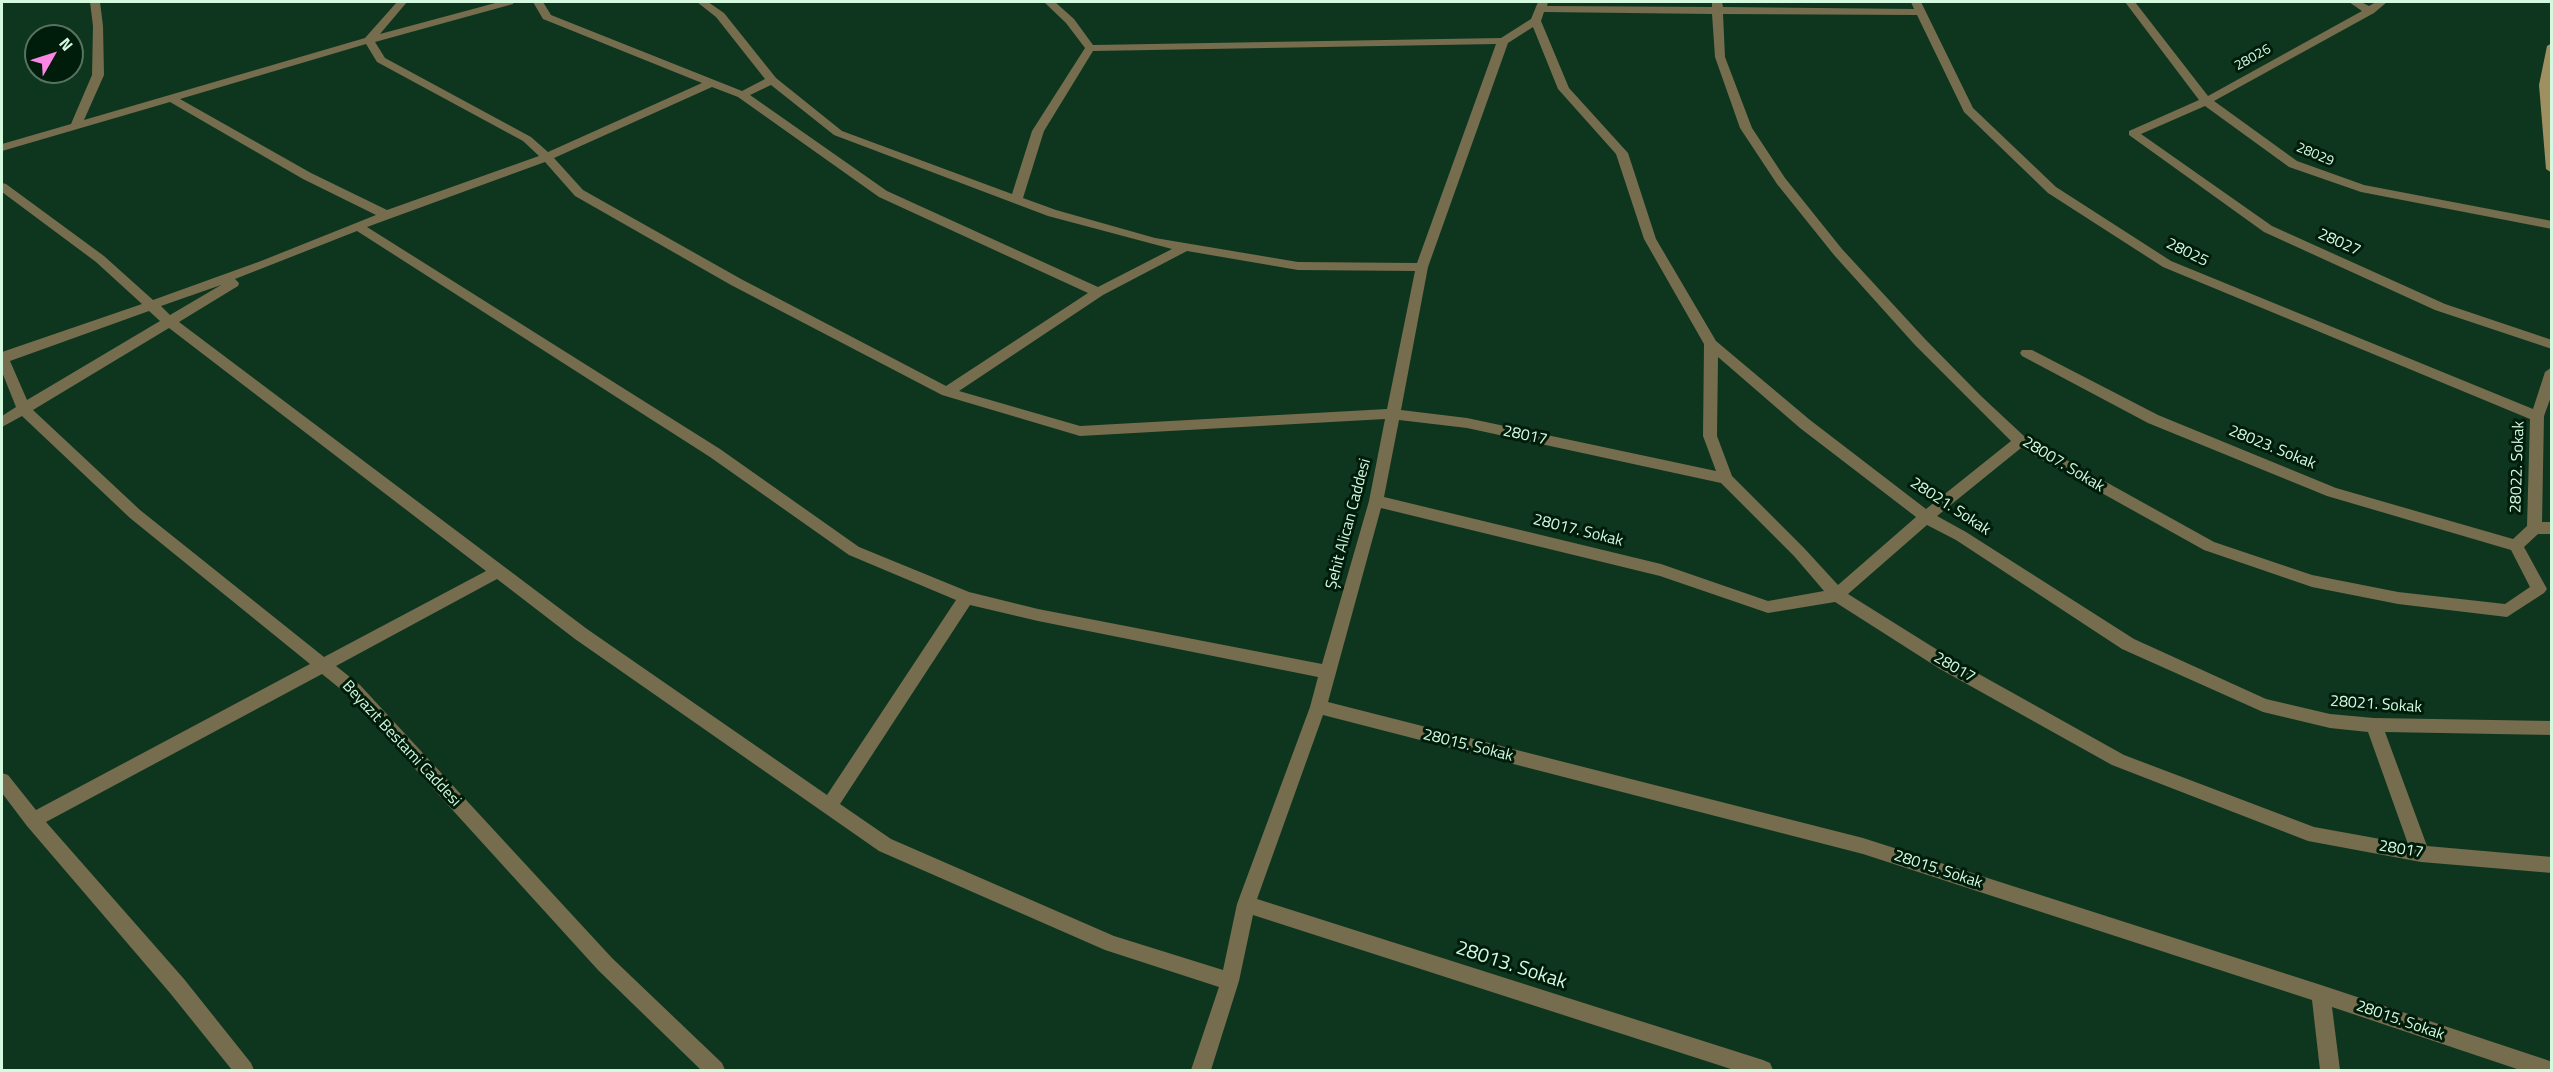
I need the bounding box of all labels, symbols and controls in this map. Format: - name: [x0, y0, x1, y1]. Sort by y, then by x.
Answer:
- north arrow: [24, 24, 84, 84]
- text: N: [54, 32, 79, 56]
- street label: 28026: [2232, 41, 2274, 75]
- street label: 28029: [2294, 140, 2336, 170]
- street label: 28027: [2315, 225, 2363, 261]
- street label: 28025: [2163, 235, 2211, 271]
- street label: 28022. Sokak: [2507, 421, 2529, 513]
- street label: 28017: [1501, 422, 1549, 450]
- street label: 28023. Sokak: [2226, 422, 2318, 474]
- street label: 28007. Sokak: [2019, 433, 2107, 497]
- street label: Şehit Alican Caddesi: [1322, 457, 1376, 591]
- street label: 28021. Sokak: [1906, 474, 1994, 540]
- street label: 28017. Sokak: [1531, 511, 1625, 551]
- street label: 28017: [1930, 648, 1978, 688]
- street label: Beyazıt Bestami Caddesi: [338, 677, 464, 811]
- street label: 28021. Sokak: [2329, 692, 2423, 718]
- street label: 28015. Sokak: [1421, 726, 1515, 766]
- street label: 28017: [2377, 837, 2425, 863]
- street label: 28015. Sokak: [1891, 847, 1985, 893]
- street label: 28013. Sokak: [1452, 937, 1570, 995]
- street label: 28015. Sokak: [2353, 997, 2447, 1045]

